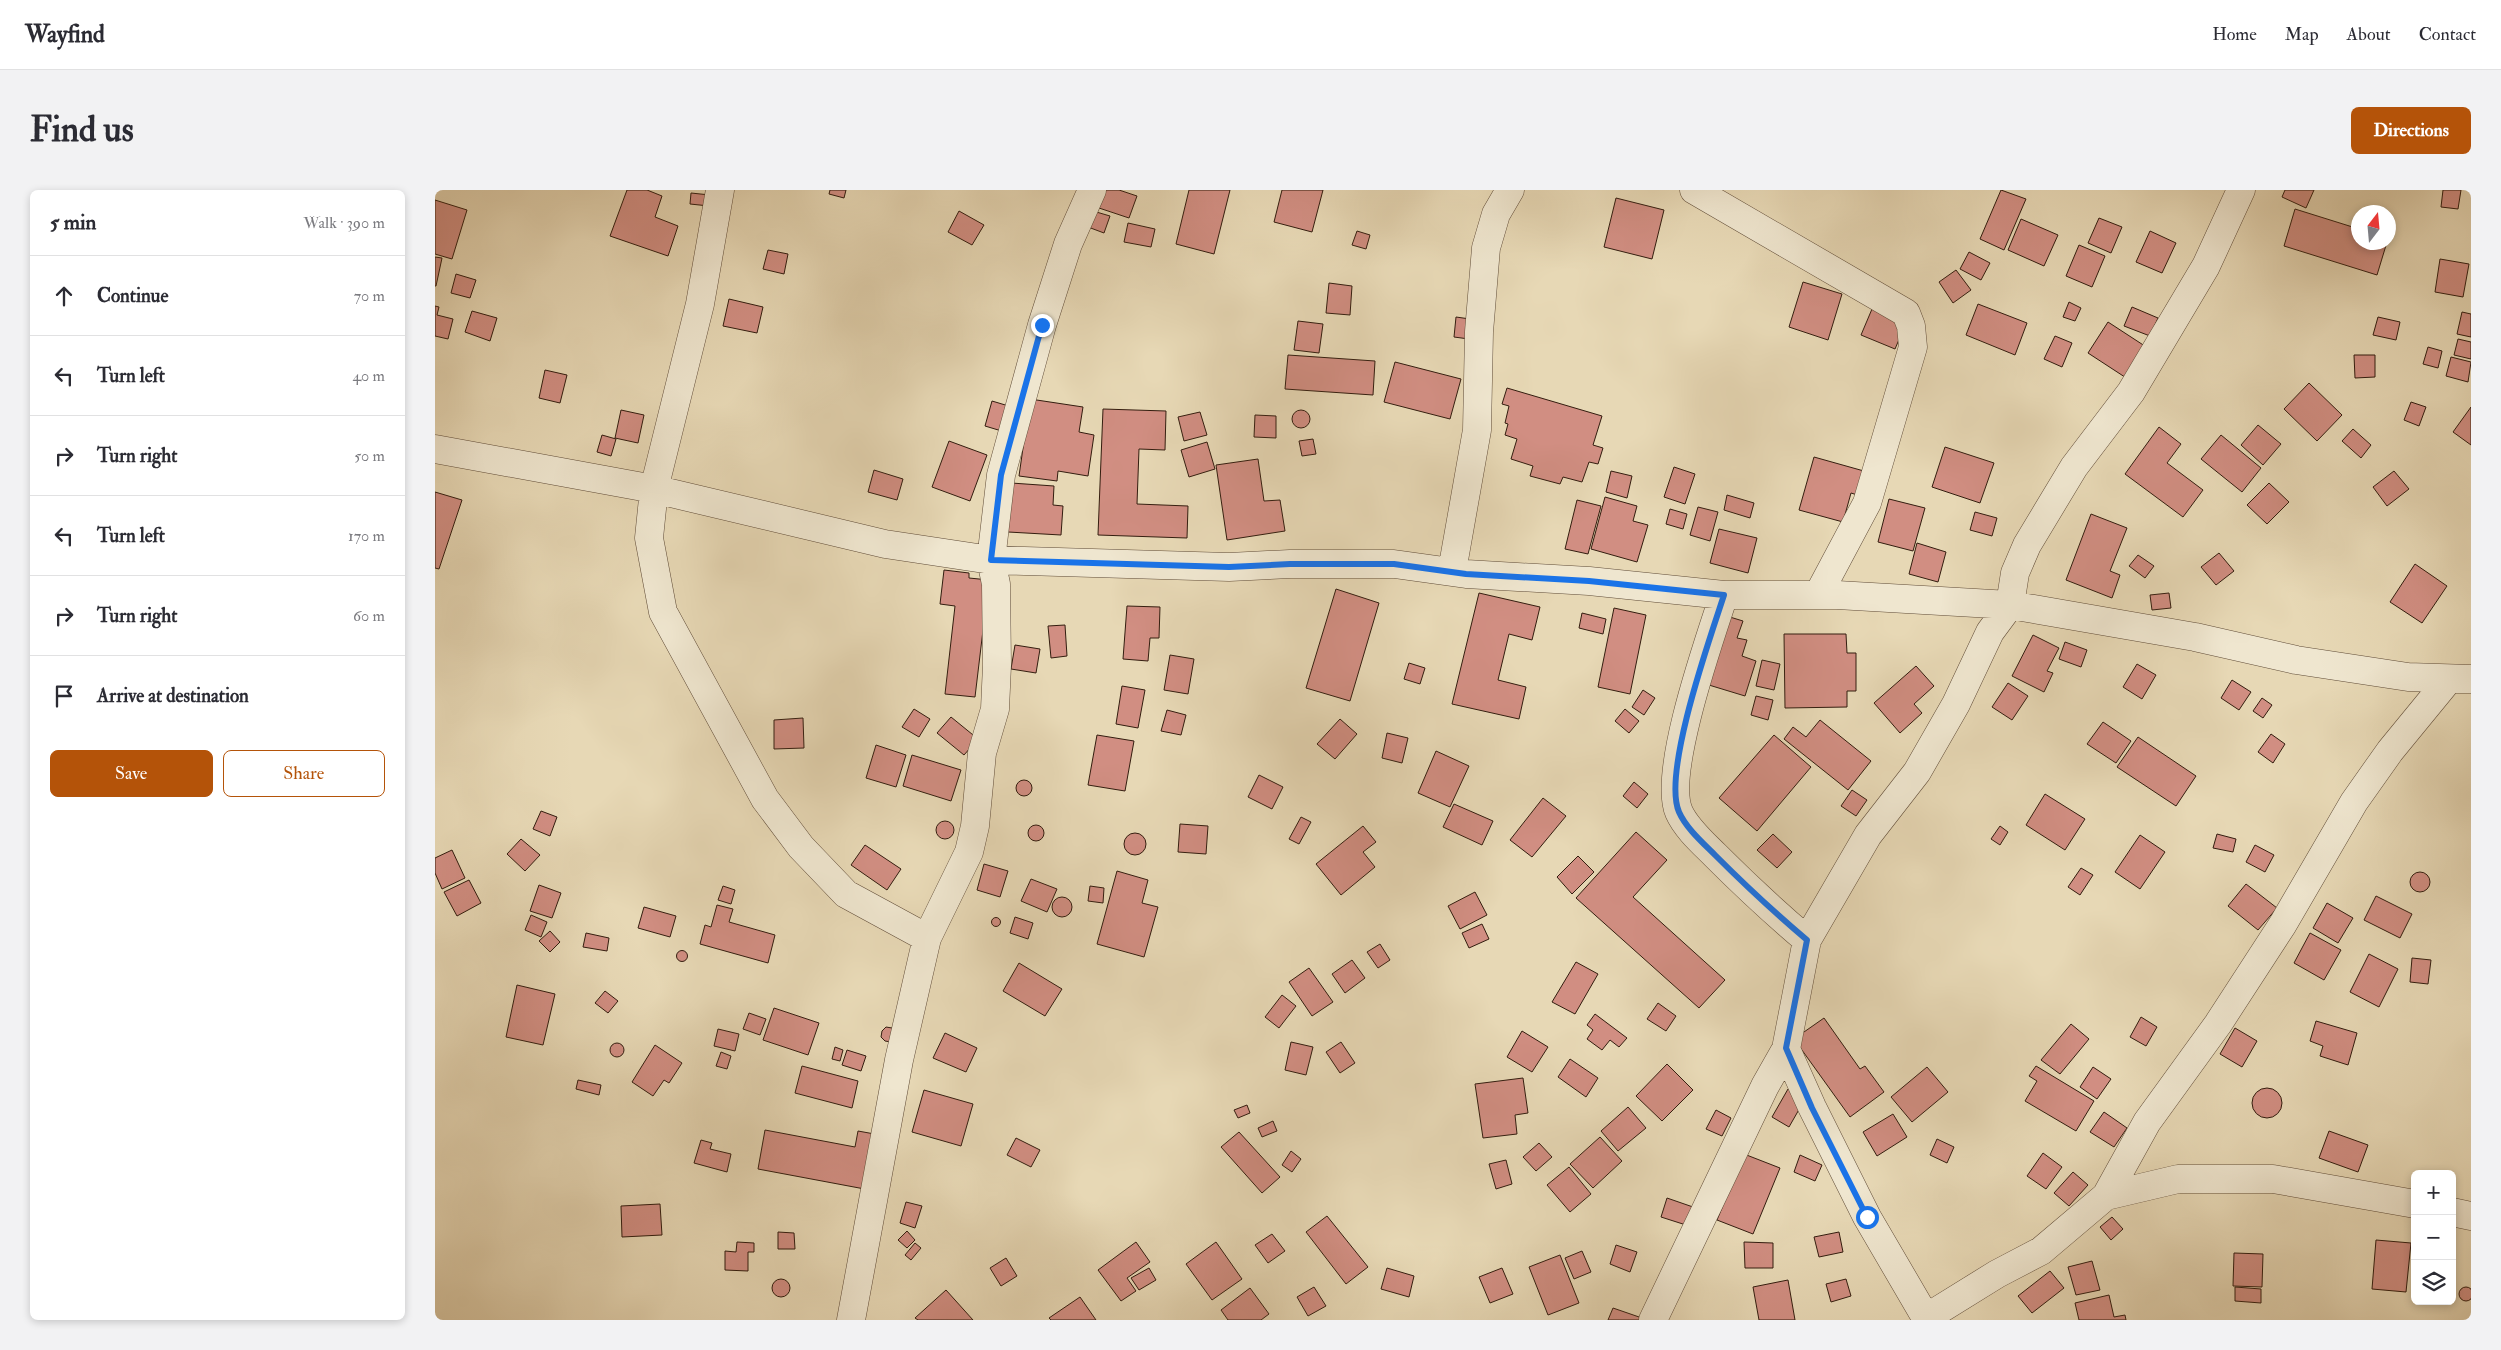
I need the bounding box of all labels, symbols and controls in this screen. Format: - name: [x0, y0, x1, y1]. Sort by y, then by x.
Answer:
- text: Wayfind: [25, 19, 105, 50]
- text: Home: [2212, 23, 2257, 46]
- text: Map: [2285, 23, 2319, 46]
- text: About: [2347, 23, 2391, 46]
- text: Contact: [2419, 23, 2476, 46]
- button: Directions: [2351, 107, 2471, 154]
- text: Find us: [30, 108, 134, 152]
- north arrow: [2351, 205, 2396, 250]
- text: 5 min: [50, 209, 96, 236]
- text: Walk · 390 m: [304, 213, 385, 233]
- icon: ahead: [50, 282, 78, 310]
- text: Continue: [97, 284, 168, 308]
- text: 70 m: [354, 286, 385, 306]
- route end: [1031, 314, 1054, 337]
- icon: left: [50, 362, 78, 390]
- text: Turn left: [97, 364, 165, 388]
- text: 40 m: [352, 366, 385, 386]
- icon: right: [50, 442, 78, 470]
- text: Turn right: [97, 444, 177, 468]
- text: 50 m: [354, 446, 385, 466]
- icon: left: [50, 522, 78, 550]
- text: Turn left: [97, 524, 165, 548]
- text: 170 m: [348, 526, 385, 546]
- icon: right: [50, 602, 78, 630]
- text: Turn right: [97, 604, 177, 628]
- text: 60 m: [353, 606, 385, 626]
- icon: arrive: [50, 682, 78, 710]
- text: Arrive at destination: [97, 684, 249, 708]
- button: Save: [50, 750, 213, 797]
- button: Share: [223, 750, 385, 797]
- map controls: [2411, 1170, 2456, 1305]
- button: +: [2411, 1170, 2456, 1215]
- route start: [1856, 1206, 1879, 1229]
- button: −: [2411, 1215, 2456, 1260]
- button: layers: [2411, 1260, 2456, 1305]

